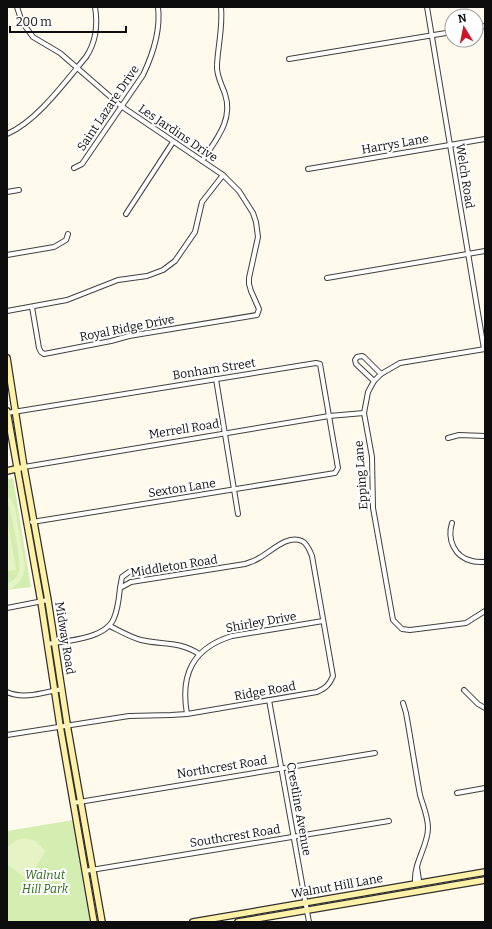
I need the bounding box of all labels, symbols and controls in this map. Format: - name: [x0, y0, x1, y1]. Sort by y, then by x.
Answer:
- scale bar: [10, 8, 126, 34]
- north arrow: [444, 8, 484, 48]
- text: N: [457, 11, 468, 26]
- text: 200 m: [16, 15, 52, 29]
- street label: Saint Lazare Drive: [74, 62, 142, 154]
- street label: Les Jardins Drive: [136, 101, 220, 165]
- street label: Harrys Lane: [360, 131, 430, 157]
- street label: Welch Road: [453, 143, 477, 209]
- street label: Royal Ridge Drive: [78, 312, 176, 344]
- street label: Bonham Street: [171, 355, 257, 382]
- street label: Merrell Road: [148, 417, 220, 441]
- street label: Epping Lane: [352, 440, 370, 510]
- street label: Sexton Lane: [147, 476, 217, 500]
- street label: Middleton Road: [130, 552, 218, 580]
- street label: Midway Road: [52, 601, 78, 675]
- street label: Shirley Drive: [225, 609, 297, 635]
- street label: Ridge Road: [233, 679, 297, 703]
- street label: Northcrest Road: [176, 753, 268, 781]
- street label: Crestline Avenue: [284, 761, 314, 857]
- street label: Southcrest Road: [189, 822, 281, 850]
- park label: Walnut Hill Park: [22, 868, 69, 896]
- street label: Walnut Hill Lane: [290, 871, 384, 901]

